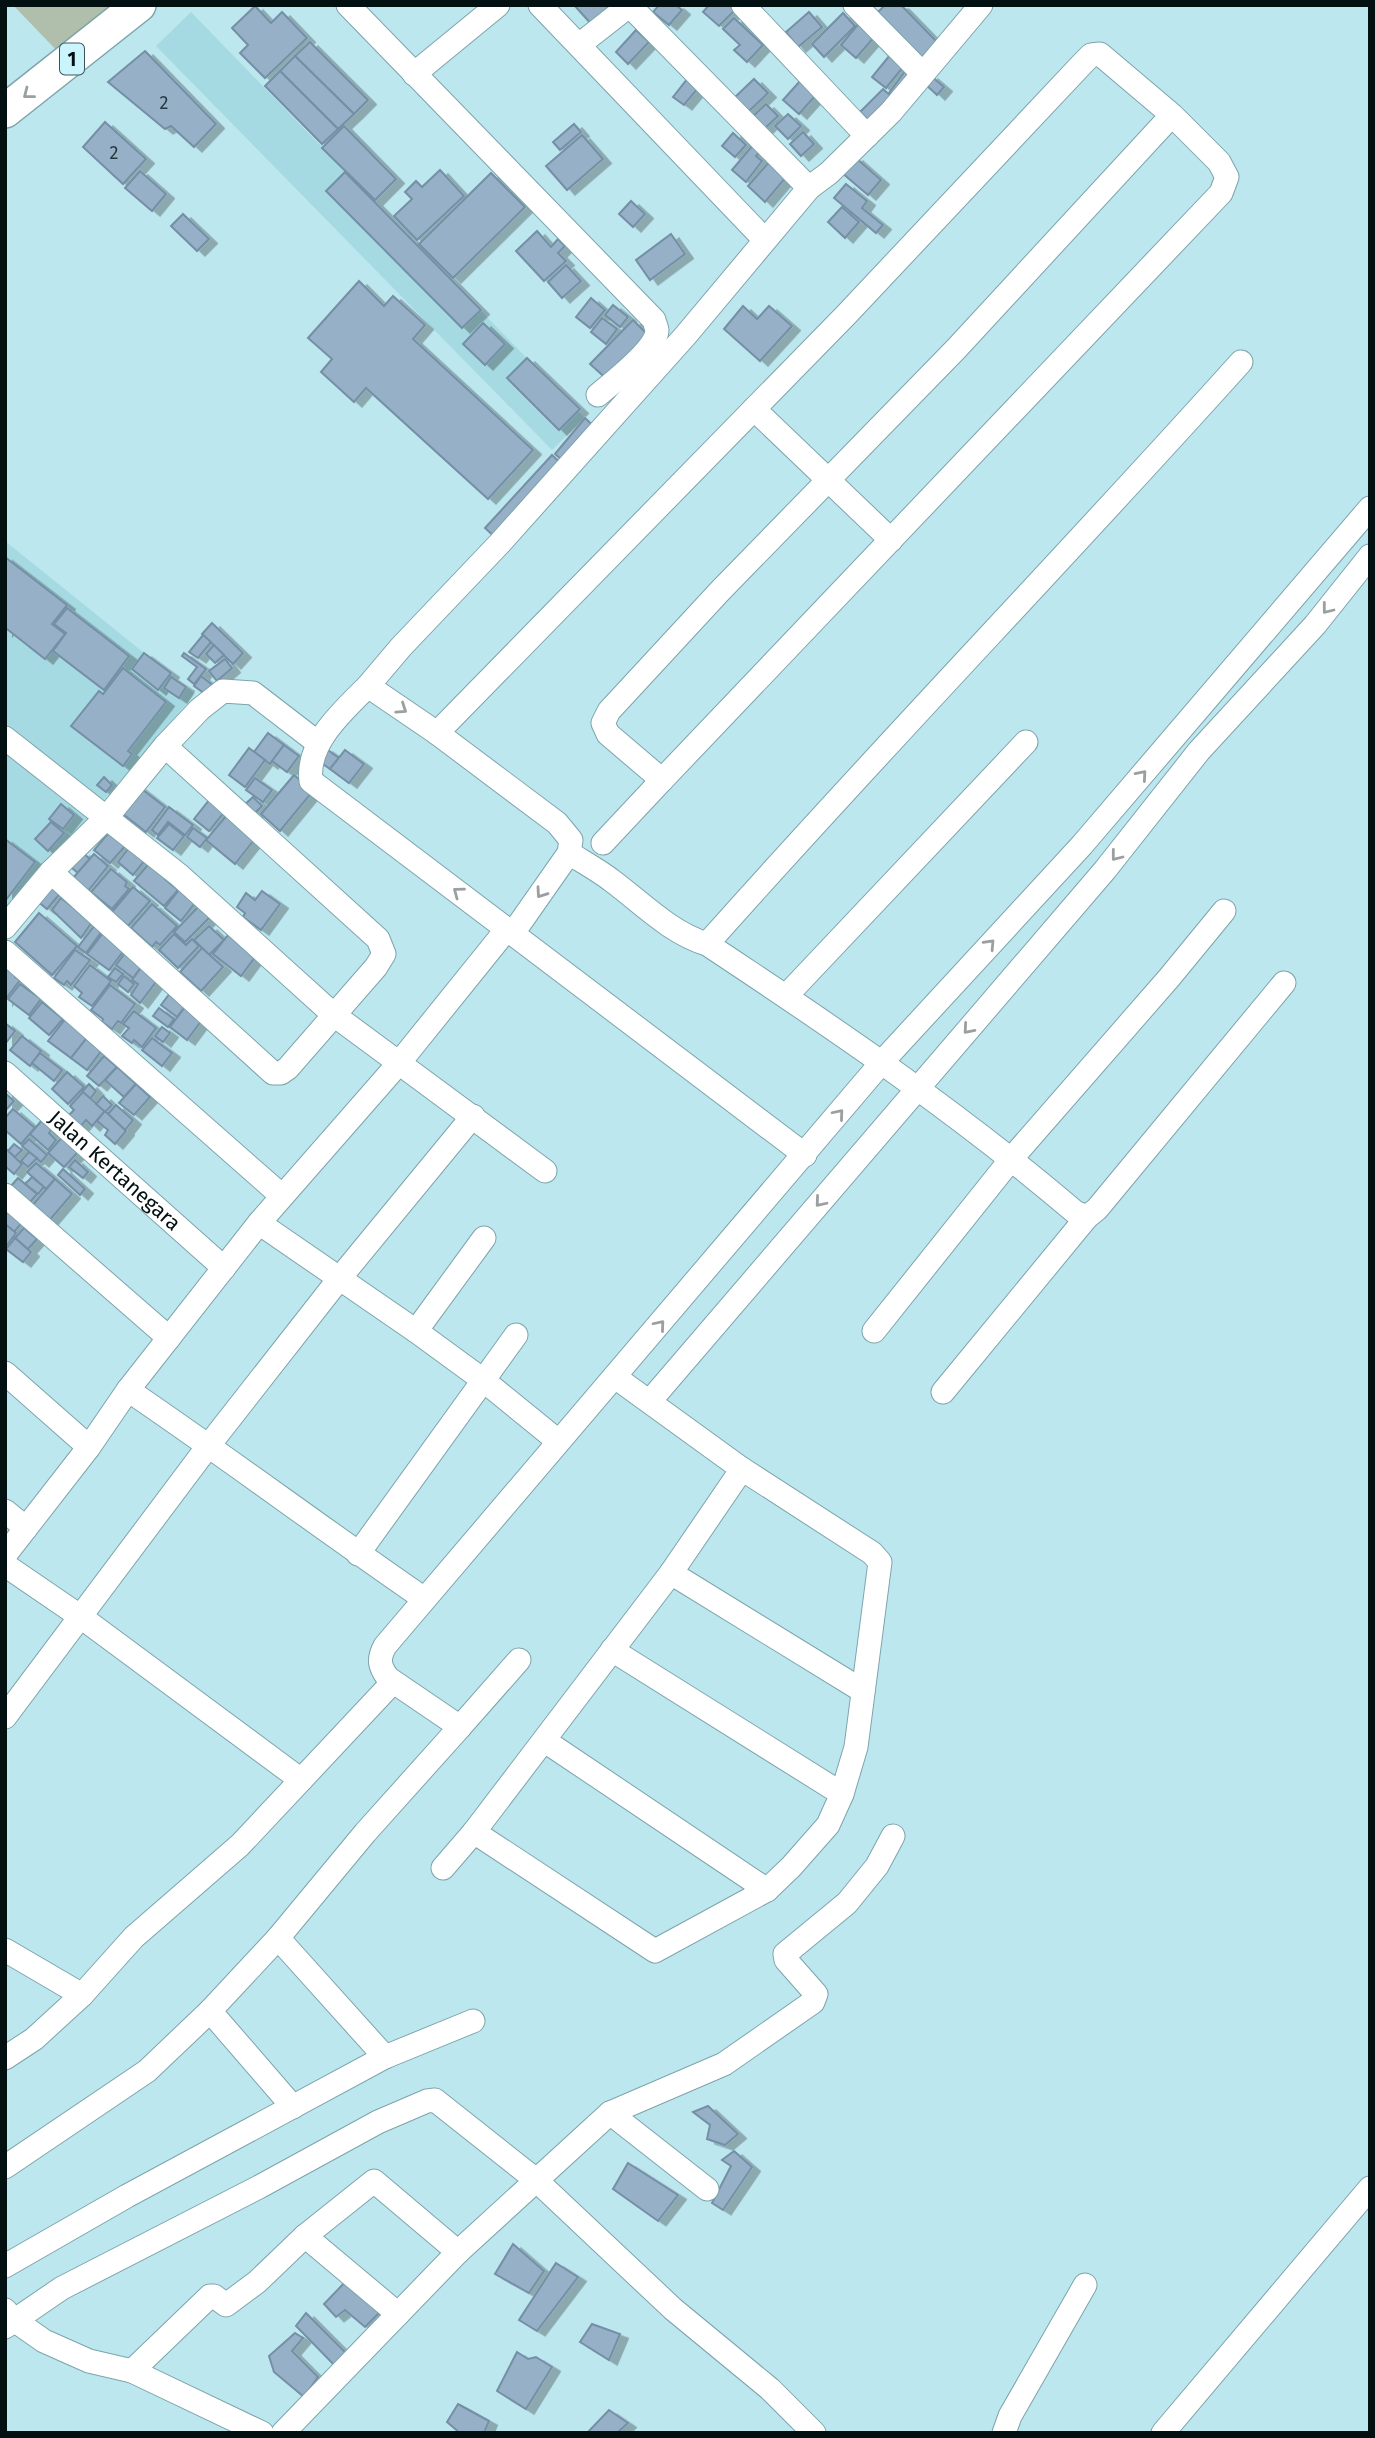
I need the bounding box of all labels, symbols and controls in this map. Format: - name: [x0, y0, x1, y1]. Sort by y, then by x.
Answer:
- road number: 1: [60, 44, 84, 74]
- one-way arrow: [23, 85, 35, 98]
- house number: 2: [160, 92, 169, 114]
- house number: 2: [110, 142, 119, 164]
- one-way arrow: [1323, 602, 1336, 614]
- one-way arrow: [394, 701, 407, 714]
- one-way arrow: [1134, 770, 1146, 783]
- one-way arrow: [1111, 849, 1124, 861]
- one-way arrow: [537, 885, 549, 898]
- one-way arrow: [454, 887, 466, 900]
- one-way arrow: [982, 939, 995, 952]
- one-way arrow: [964, 1021, 976, 1034]
- street label: Jalan Kertanegara: [43, 1105, 186, 1236]
- one-way arrow: [831, 1109, 843, 1122]
- one-way arrow: [816, 1194, 828, 1207]
- one-way arrow: [652, 1320, 664, 1333]

